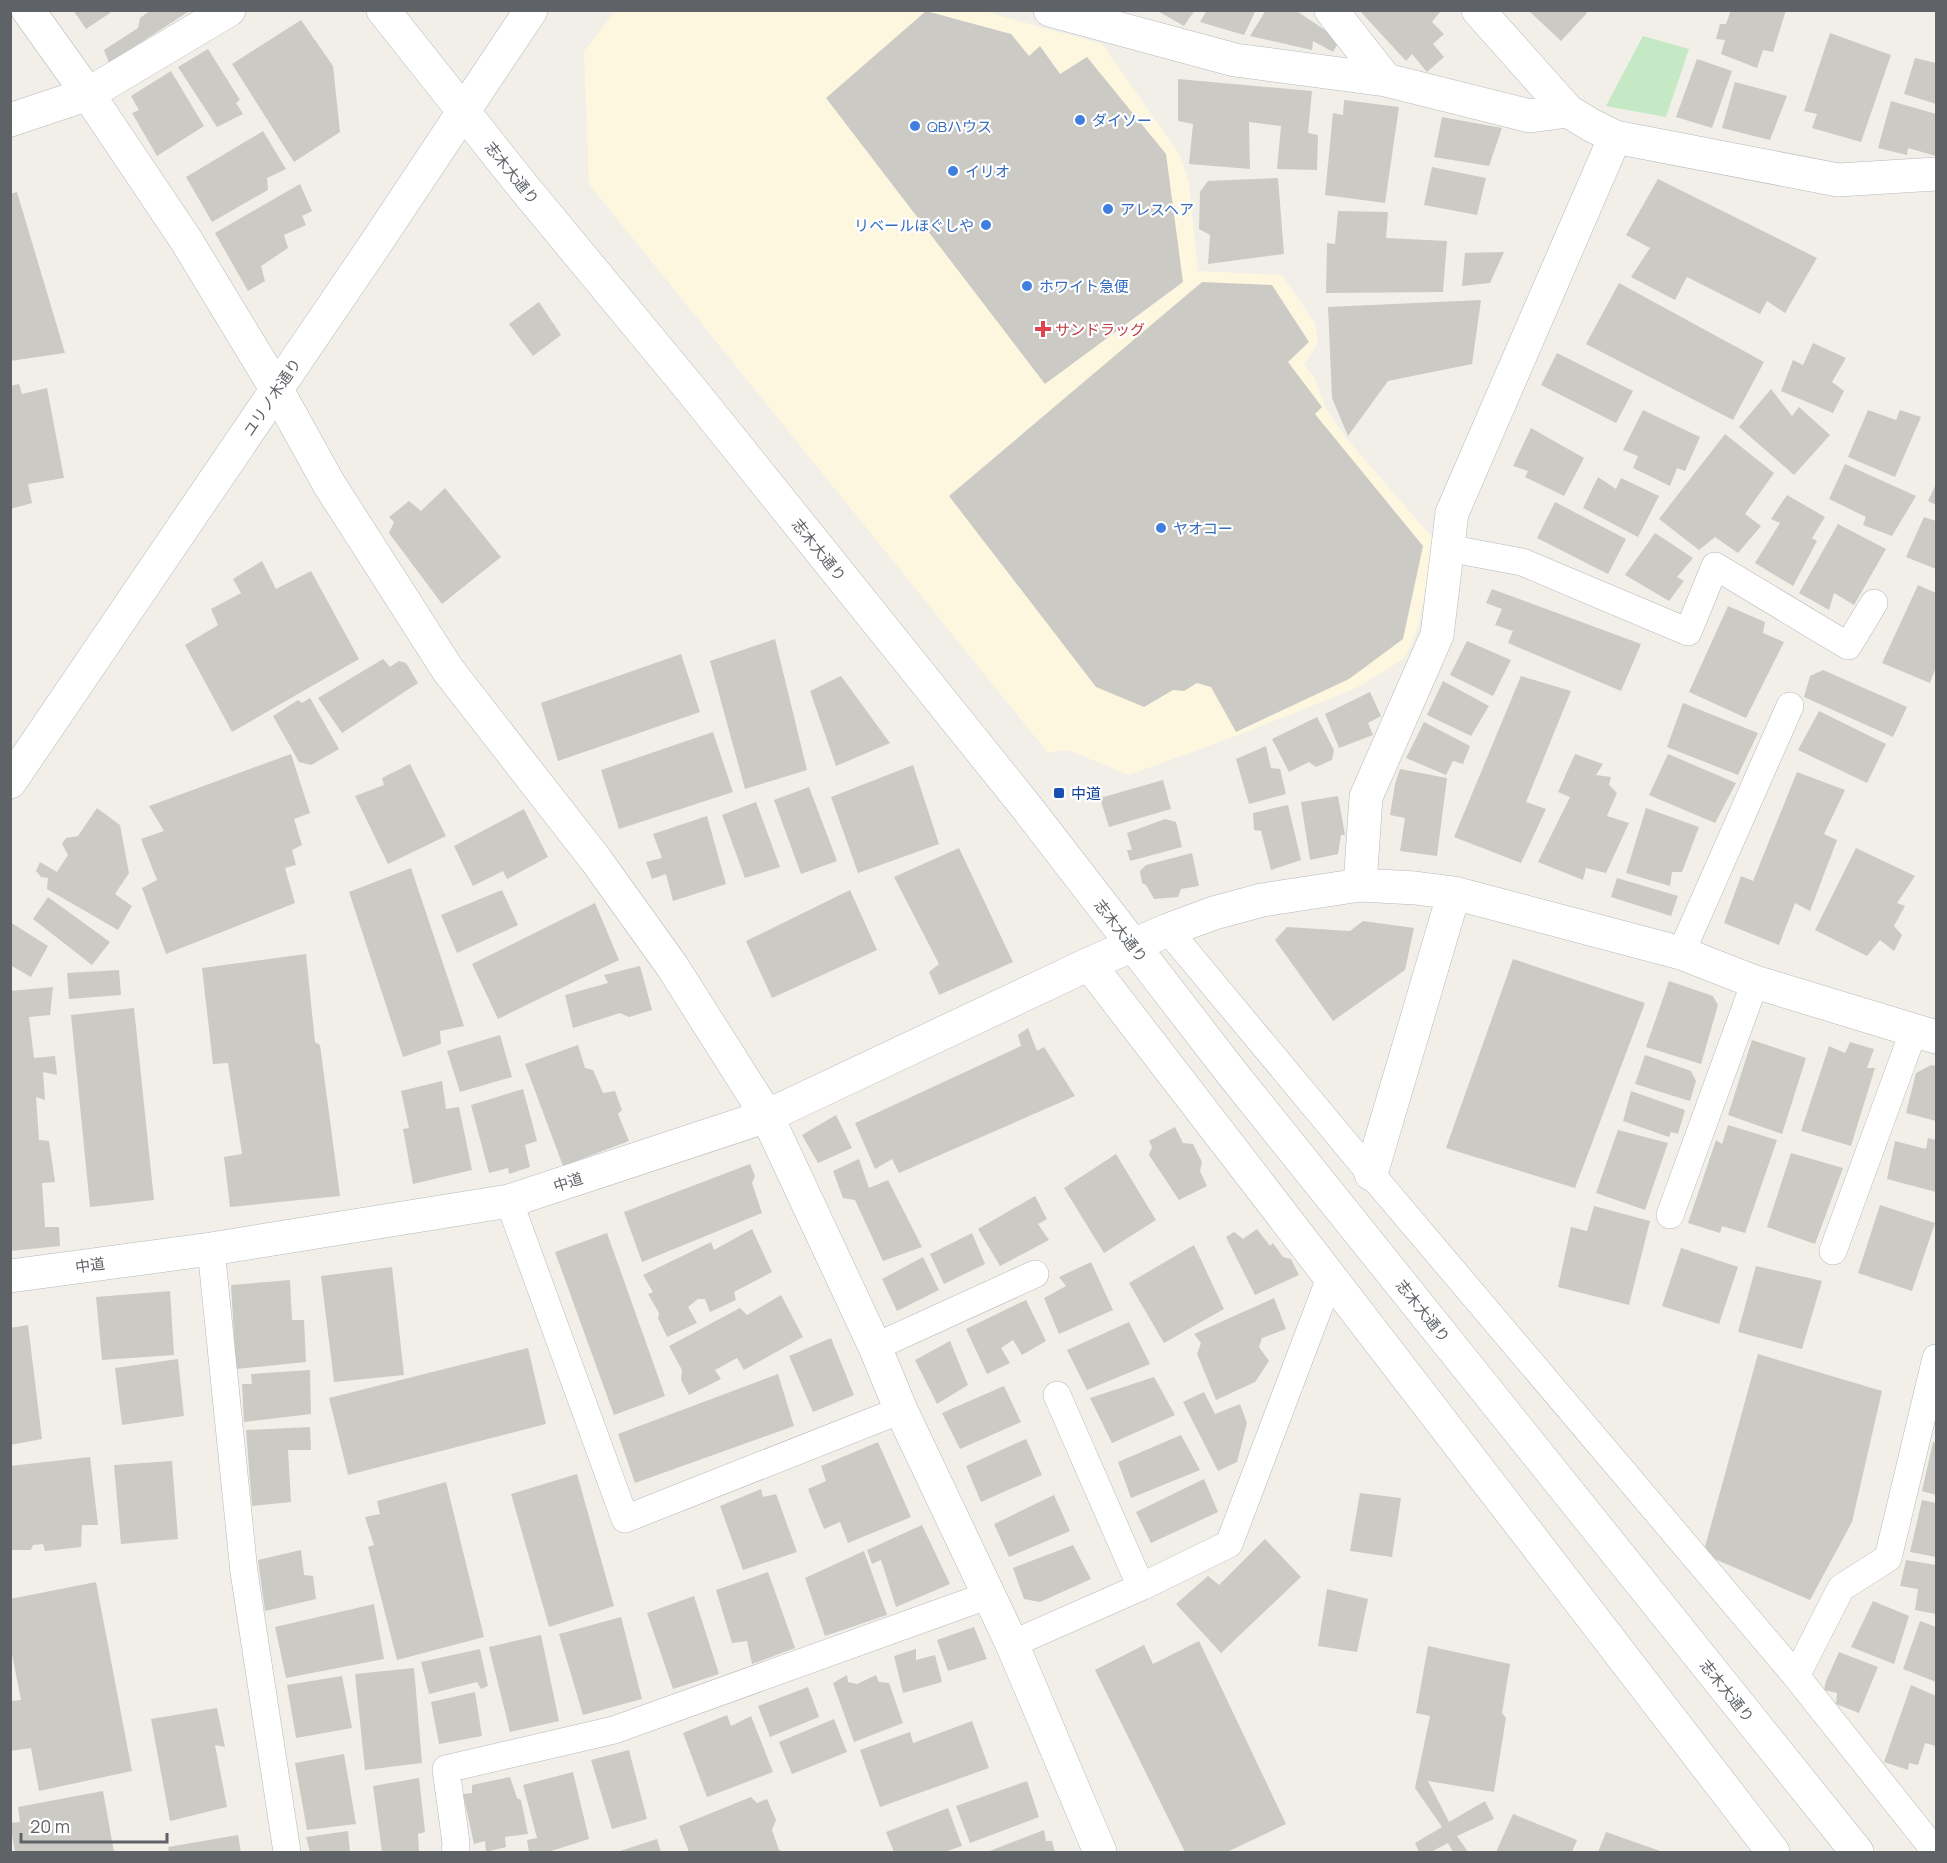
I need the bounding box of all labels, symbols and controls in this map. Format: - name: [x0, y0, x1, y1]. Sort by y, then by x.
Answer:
- place label: ダイソー: [1092, 110, 1152, 131]
- marker: ダイソー: [1073, 113, 1087, 127]
- place label: QBハウス: [927, 116, 992, 137]
- marker: QBハウス: [908, 119, 922, 133]
- street label: 志木大通り: [480, 137, 544, 209]
- place label: イリオ: [965, 161, 1010, 182]
- marker: イリオ: [946, 164, 960, 178]
- place label: アレスヘア: [1120, 199, 1194, 220]
- marker: アレスヘア: [1101, 202, 1115, 216]
- place label: リベールほぐしや: [854, 215, 974, 236]
- marker: リベールほぐしや: [979, 218, 993, 232]
- place label: ホワイト急便: [1039, 276, 1129, 297]
- marker: ホワイト急便: [1020, 279, 1034, 293]
- place label: サンドラッグ: [1055, 319, 1145, 340]
- marker: サンドラッグ: [1036, 322, 1050, 336]
- street label: ユリノ木通り: [238, 354, 306, 440]
- street label: 志木大通り: [787, 514, 851, 586]
- place label: ヤオコー: [1173, 518, 1233, 539]
- marker: ヤオコー: [1154, 521, 1168, 535]
- place label: 中道: [1071, 783, 1101, 804]
- marker: 中道: [1052, 786, 1066, 800]
- street label: 志木大通り: [1090, 895, 1152, 967]
- street label: 中道: [550, 1167, 586, 1197]
- street label: 中道: [74, 1253, 106, 1277]
- street label: 志木大通り: [1391, 1275, 1455, 1347]
- street label: 志木大通り: [1695, 1655, 1759, 1727]
- scale bar: [21, 1806, 166, 1844]
- text: 20 m: [30, 1814, 70, 1838]

